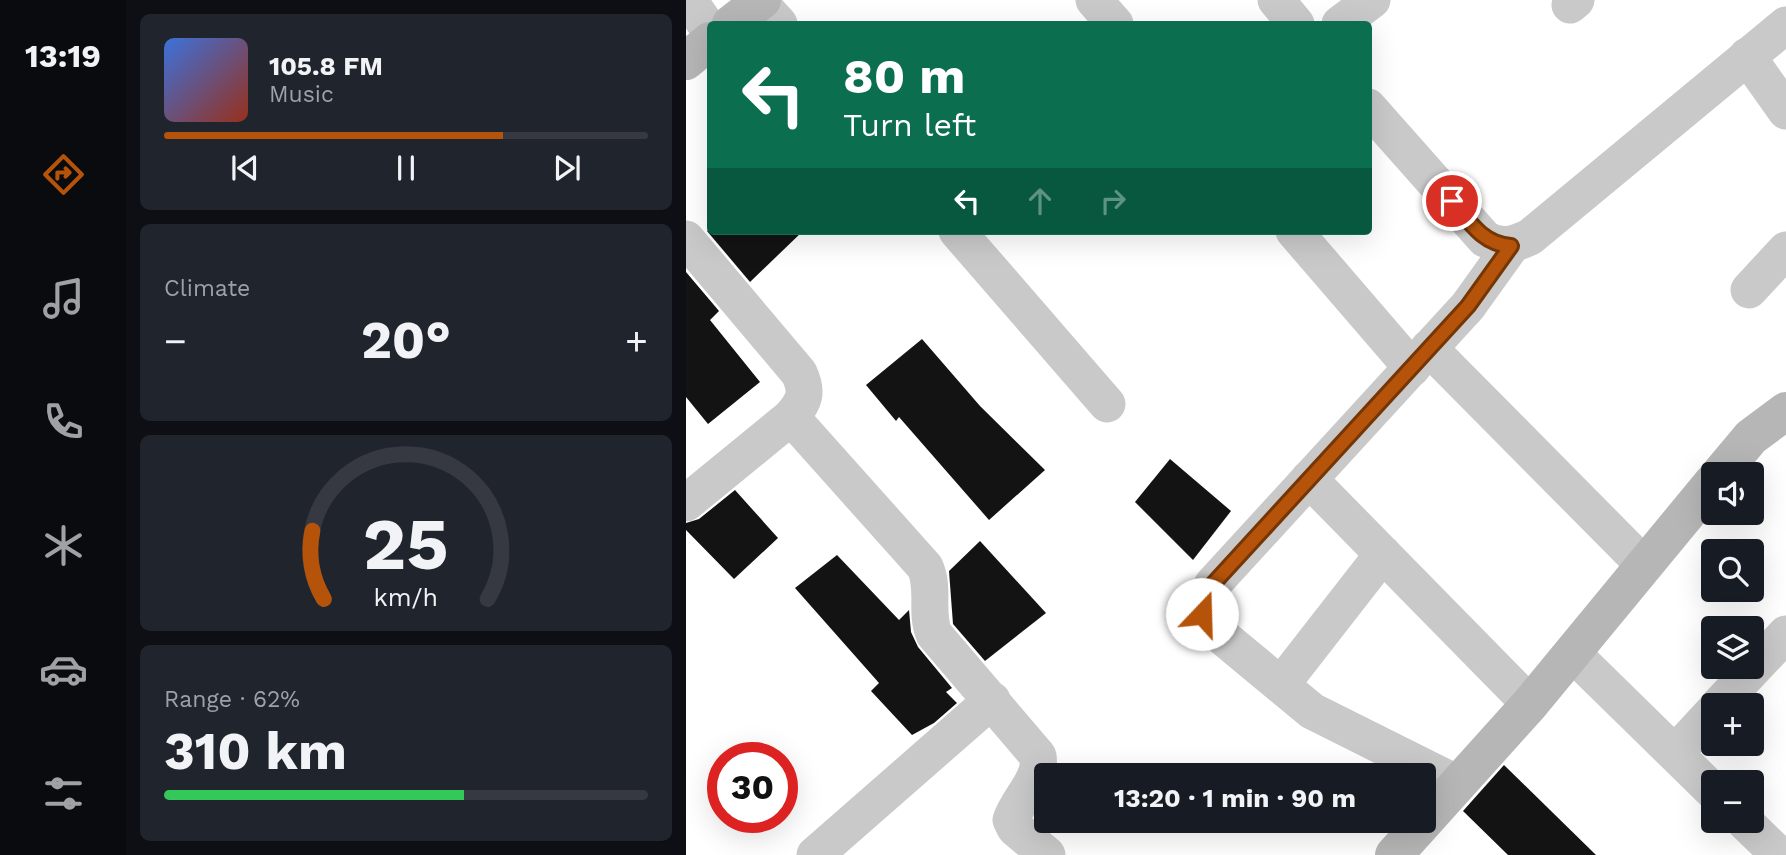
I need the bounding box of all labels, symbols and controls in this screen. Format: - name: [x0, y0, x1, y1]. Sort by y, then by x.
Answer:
- text: 13:19: [25, 37, 101, 75]
- text: 80 m: [843, 47, 965, 105]
- icon: left: [728, 49, 819, 140]
- text: 105.8 FM: [269, 51, 383, 81]
- text: Music: [269, 81, 334, 108]
- text: Turn left: [843, 106, 976, 144]
- icon: previous: [226, 149, 264, 187]
- icon: pause: [387, 149, 425, 187]
- icon: next: [548, 149, 586, 187]
- icon: directions: [39, 150, 88, 199]
- pin: [1422, 171, 1482, 231]
- icon: left: [948, 182, 986, 220]
- icon: ahead: [1021, 182, 1059, 220]
- icon: right: [1094, 182, 1132, 220]
- icon: arrive: [1433, 182, 1471, 220]
- icon: music: [39, 274, 88, 323]
- text: Climate: [164, 275, 250, 302]
- text: 20°: [361, 310, 451, 371]
- text: −: [164, 319, 187, 363]
- text: +: [625, 319, 648, 363]
- icon: phone: [39, 397, 88, 446]
- map controls: [1701, 462, 1764, 833]
- button: sound: [1701, 462, 1764, 525]
- text: 25: [363, 501, 449, 587]
- icon: climate: [39, 521, 88, 570]
- button: search: [1701, 539, 1764, 602]
- position arrow: [1165, 577, 1239, 651]
- text: km/h: [374, 582, 438, 611]
- button: layers: [1701, 616, 1764, 679]
- icon: car: [39, 645, 88, 694]
- text: Range · 62%: [164, 686, 300, 713]
- button: +: [1701, 693, 1764, 756]
- text: 310 km: [164, 721, 347, 782]
- speed limit sign: 30: [707, 742, 798, 833]
- icon: filters: [39, 769, 88, 818]
- button: −: [1701, 770, 1764, 833]
- text: 13:20 · 1 min · 90 m: [1114, 783, 1356, 813]

